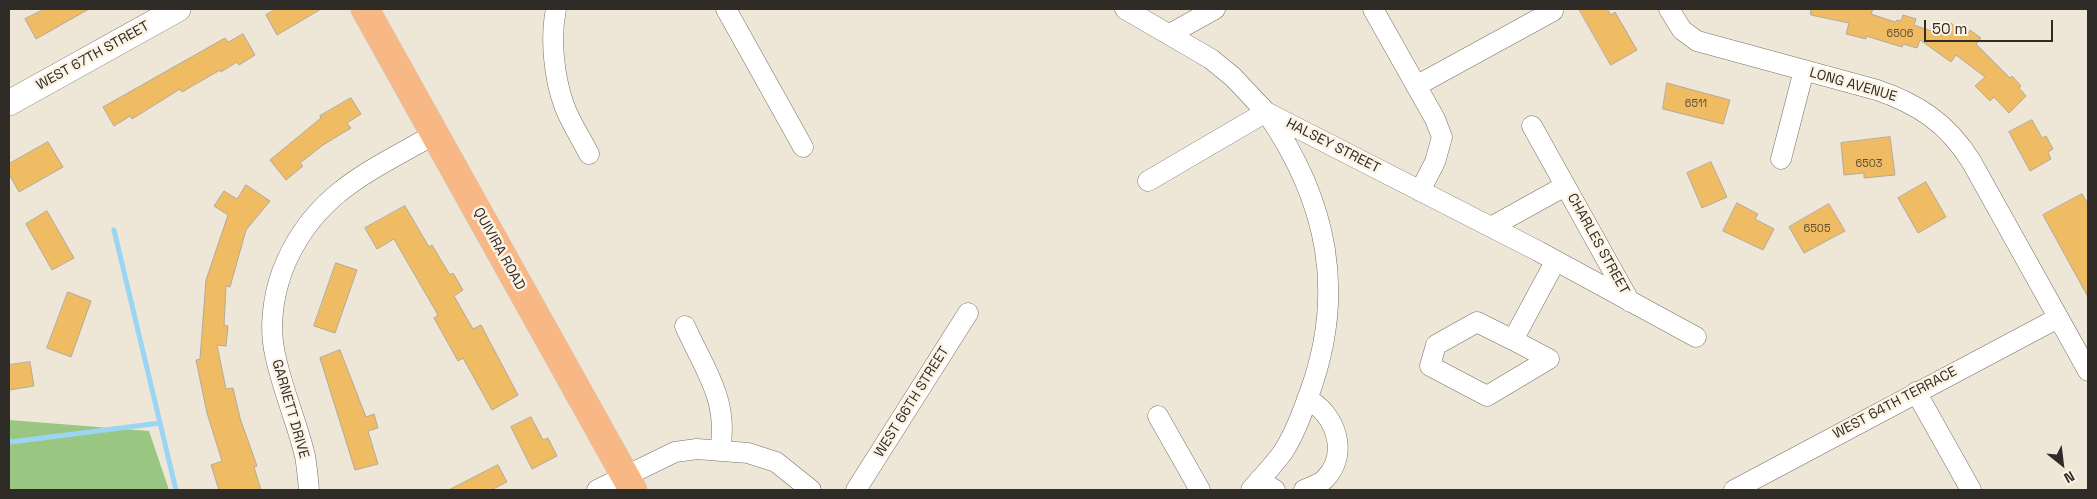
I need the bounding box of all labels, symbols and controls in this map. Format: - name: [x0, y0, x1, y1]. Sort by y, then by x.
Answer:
- scale bar: [1927, 10, 2056, 42]
- street label: WEST 67TH STREET: [34, 18, 152, 94]
- text: 50 m: [1932, 19, 1967, 38]
- house number: 6506: [1886, 27, 1914, 41]
- street label: LONG AVENUE: [1807, 65, 1899, 105]
- house number: 6511: [1685, 97, 1707, 111]
- street label: HALSEY STREET: [1283, 115, 1383, 177]
- house number: 6503: [1855, 157, 1883, 171]
- street label: CHARLES STREET: [1563, 191, 1633, 297]
- street label: QUIVIRA ROAD: [469, 205, 529, 293]
- house number: 6505: [1804, 222, 1830, 236]
- street label: WEST 66TH STREET: [871, 343, 953, 461]
- street label: GARNETT DRIVE: [268, 358, 312, 460]
- street label: WEST 64TH TERRACE: [1830, 363, 1960, 443]
- north arrow: [2037, 439, 2087, 489]
- text: N: [2061, 467, 2078, 487]

